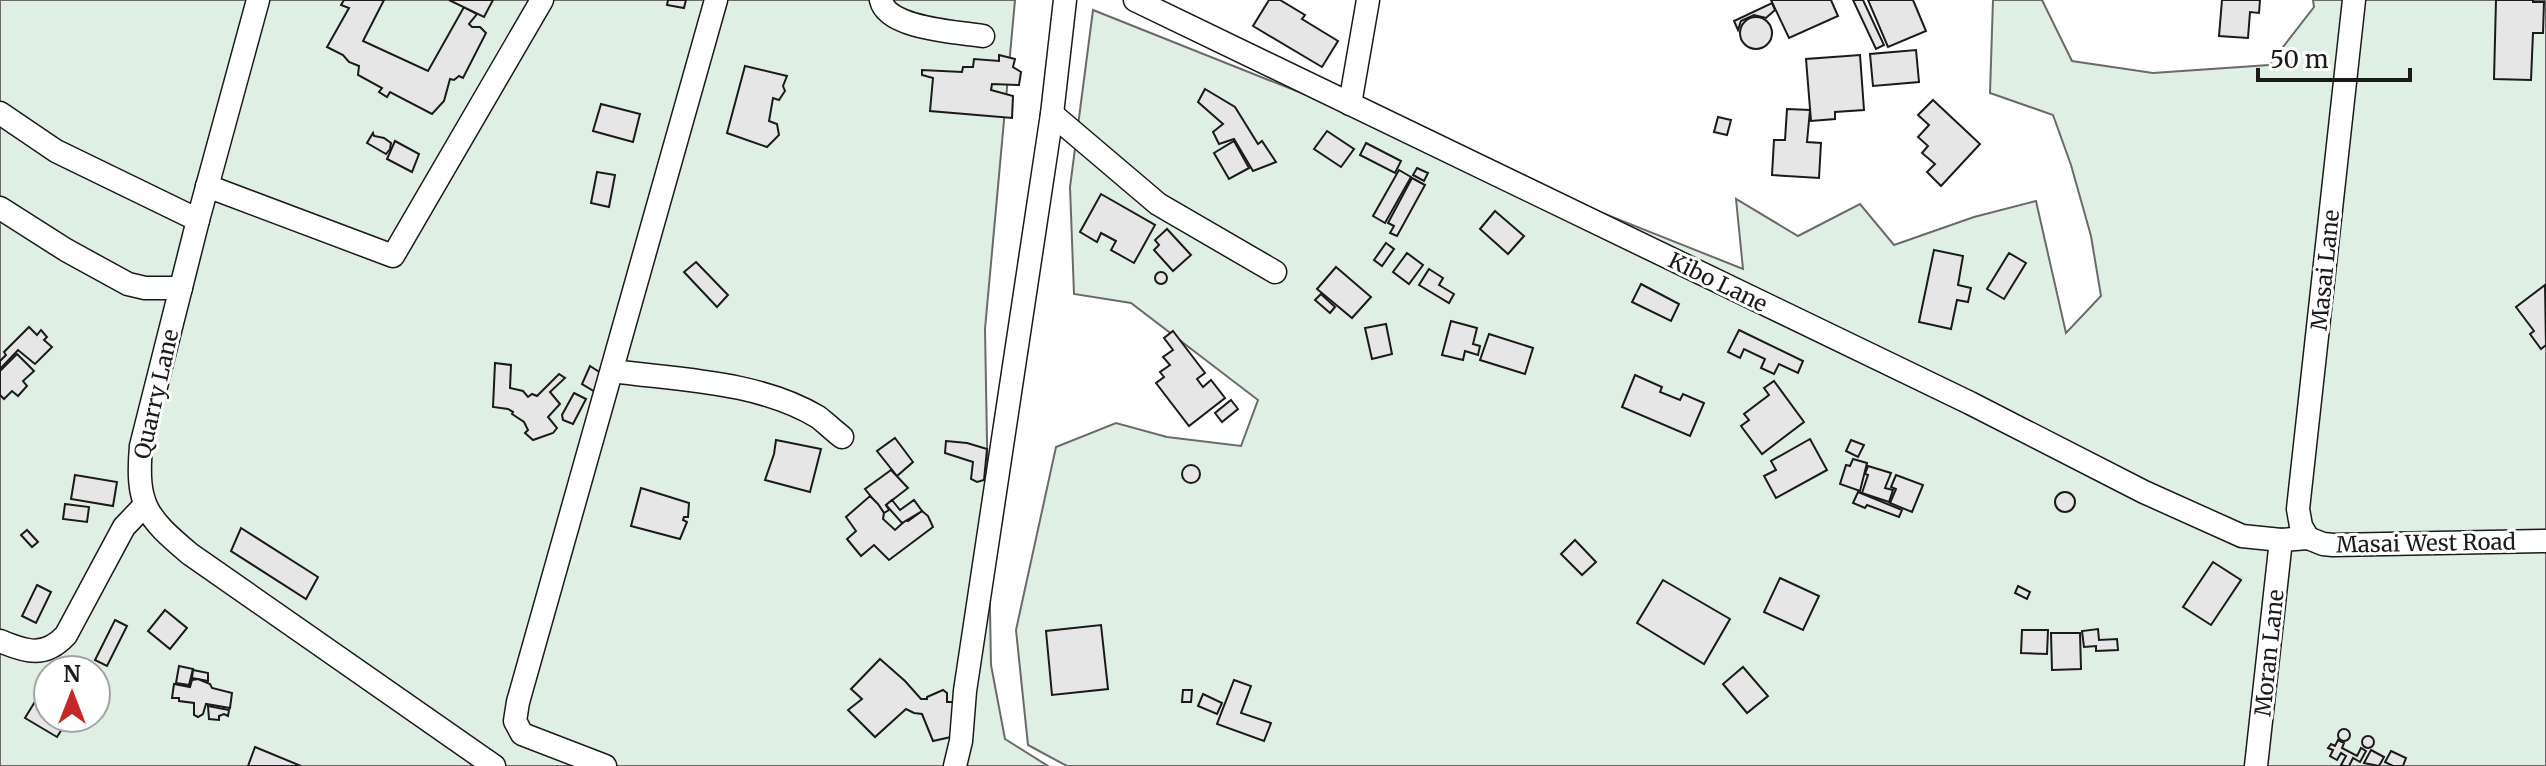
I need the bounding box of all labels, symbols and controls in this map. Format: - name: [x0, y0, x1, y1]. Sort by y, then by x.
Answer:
- scale bar: [2258, 32, 2410, 82]
- text: 50 m: [2270, 44, 2329, 75]
- street label: Masai Lane: [2305, 208, 2345, 332]
- street label: Kibo Lane: [1664, 246, 1772, 318]
- street label: Quarry Lane: [127, 326, 185, 462]
- street label: Masai West Road: [2336, 527, 2516, 559]
- street label: Moran Lane: [2248, 588, 2290, 718]
- north arrow: [32, 654, 112, 734]
- text: N: [63, 660, 81, 688]

